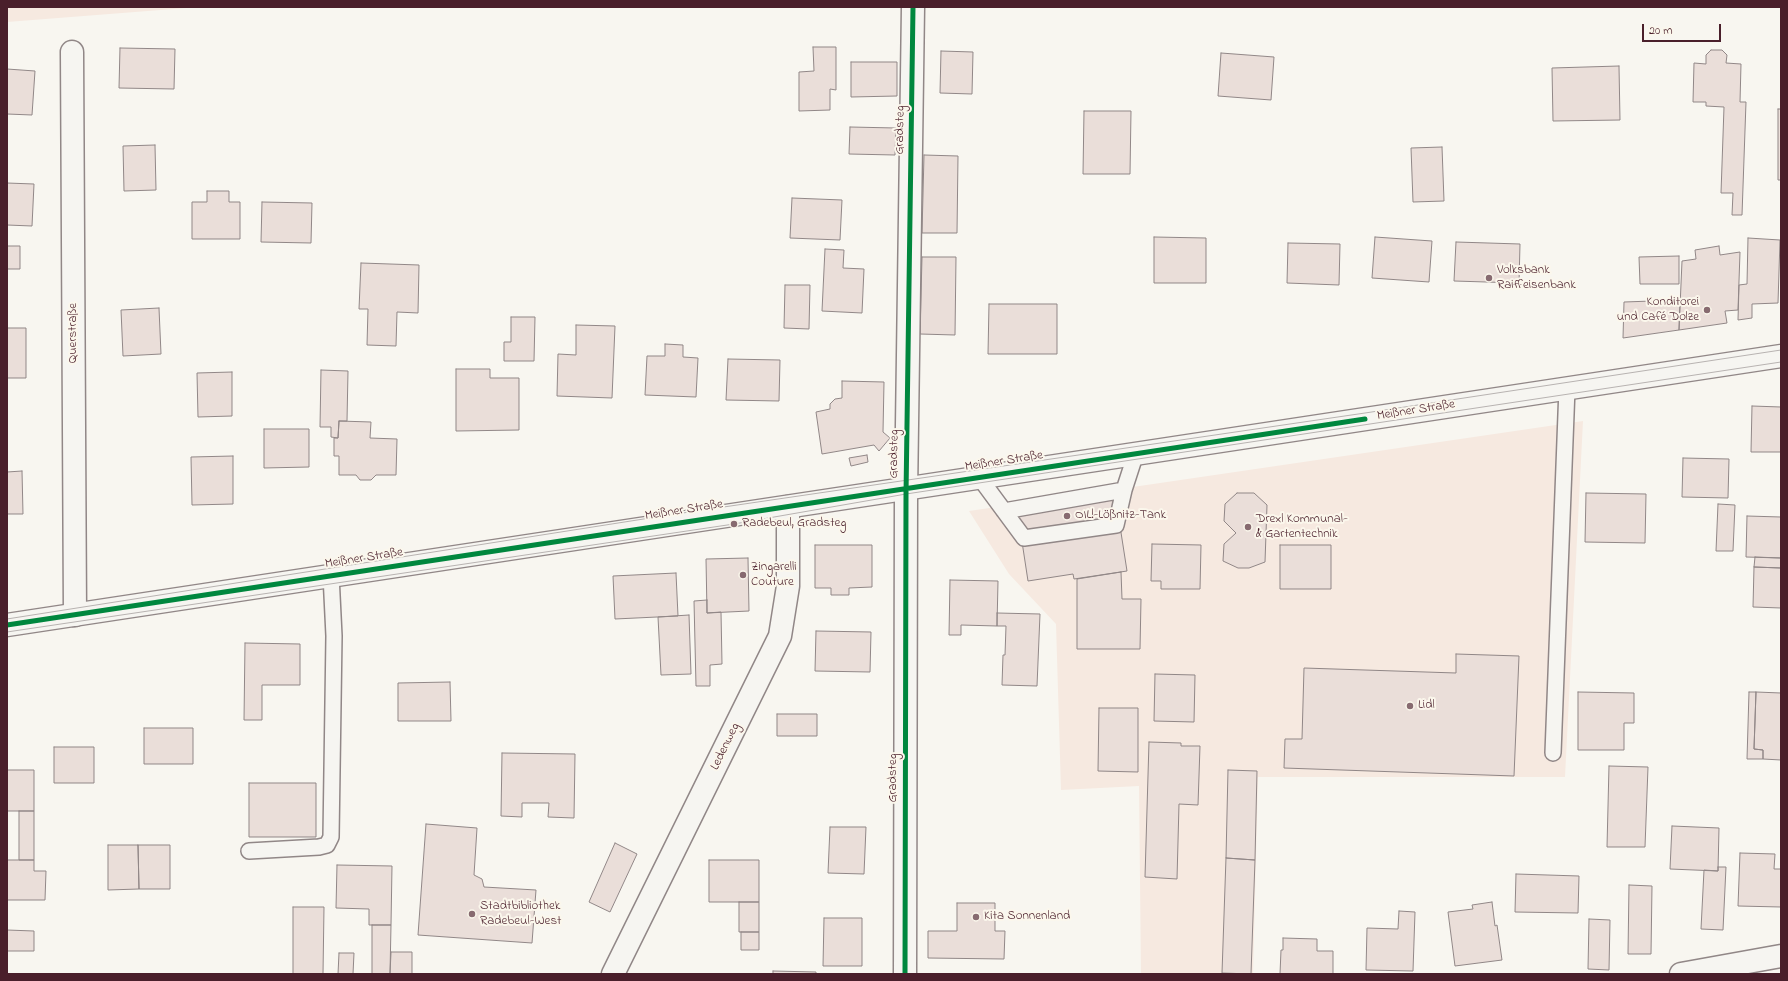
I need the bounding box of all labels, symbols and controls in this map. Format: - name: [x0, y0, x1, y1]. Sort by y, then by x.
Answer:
- scale bar: [1644, 16, 1723, 42]
- text: 20 m: [1649, 22, 1672, 40]
- street label: Gradsteg: [893, 105, 909, 155]
- place label: Volksbank Raiffeisenbank: [1497, 263, 1576, 294]
- marker: Volksbank Raiffeisenbank: [1484, 273, 1494, 283]
- place label: Konditorei und Café Dolze: [1617, 295, 1699, 326]
- street label: Querstraße: [66, 303, 82, 363]
- marker: Konditorei und Café Dolze: [1702, 305, 1712, 315]
- street label: Meißner Straße: [1376, 397, 1456, 425]
- street label: Gradsteg: [887, 429, 903, 479]
- street label: Meißner Straße: [964, 448, 1044, 476]
- street label: Meißner Straße: [644, 497, 724, 525]
- place label: OIL!-Lößnitz-Tank: [1075, 508, 1166, 524]
- marker: OIL!-Lößnitz-Tank: [1062, 511, 1072, 521]
- place label: Drexl Kommunal- & Gartentechnik: [1256, 512, 1348, 543]
- place label: Radebeul, Gradsteg: [742, 516, 846, 532]
- marker: Radebeul, Gradsteg: [729, 519, 739, 529]
- marker: Drexl Kommunal- & Gartentechnik: [1243, 522, 1253, 532]
- street label: Meißner Straße: [324, 545, 404, 573]
- place label: Zingarelli Couture: [751, 560, 797, 591]
- marker: Zingarelli Couture: [738, 570, 748, 580]
- place label: Lidl: [1418, 698, 1435, 714]
- marker: Lidl: [1405, 701, 1415, 711]
- street label: Ledenweg: [708, 721, 744, 773]
- street label: Gradsteg: [886, 753, 902, 803]
- place label: Stadtbibliothek Radebeul-West: [480, 899, 561, 930]
- marker: Stadtbibliothek Radebeul-West: [467, 909, 477, 919]
- place label: Kita Sonnenland: [984, 909, 1070, 925]
- marker: Kita Sonnenland: [971, 912, 981, 922]

